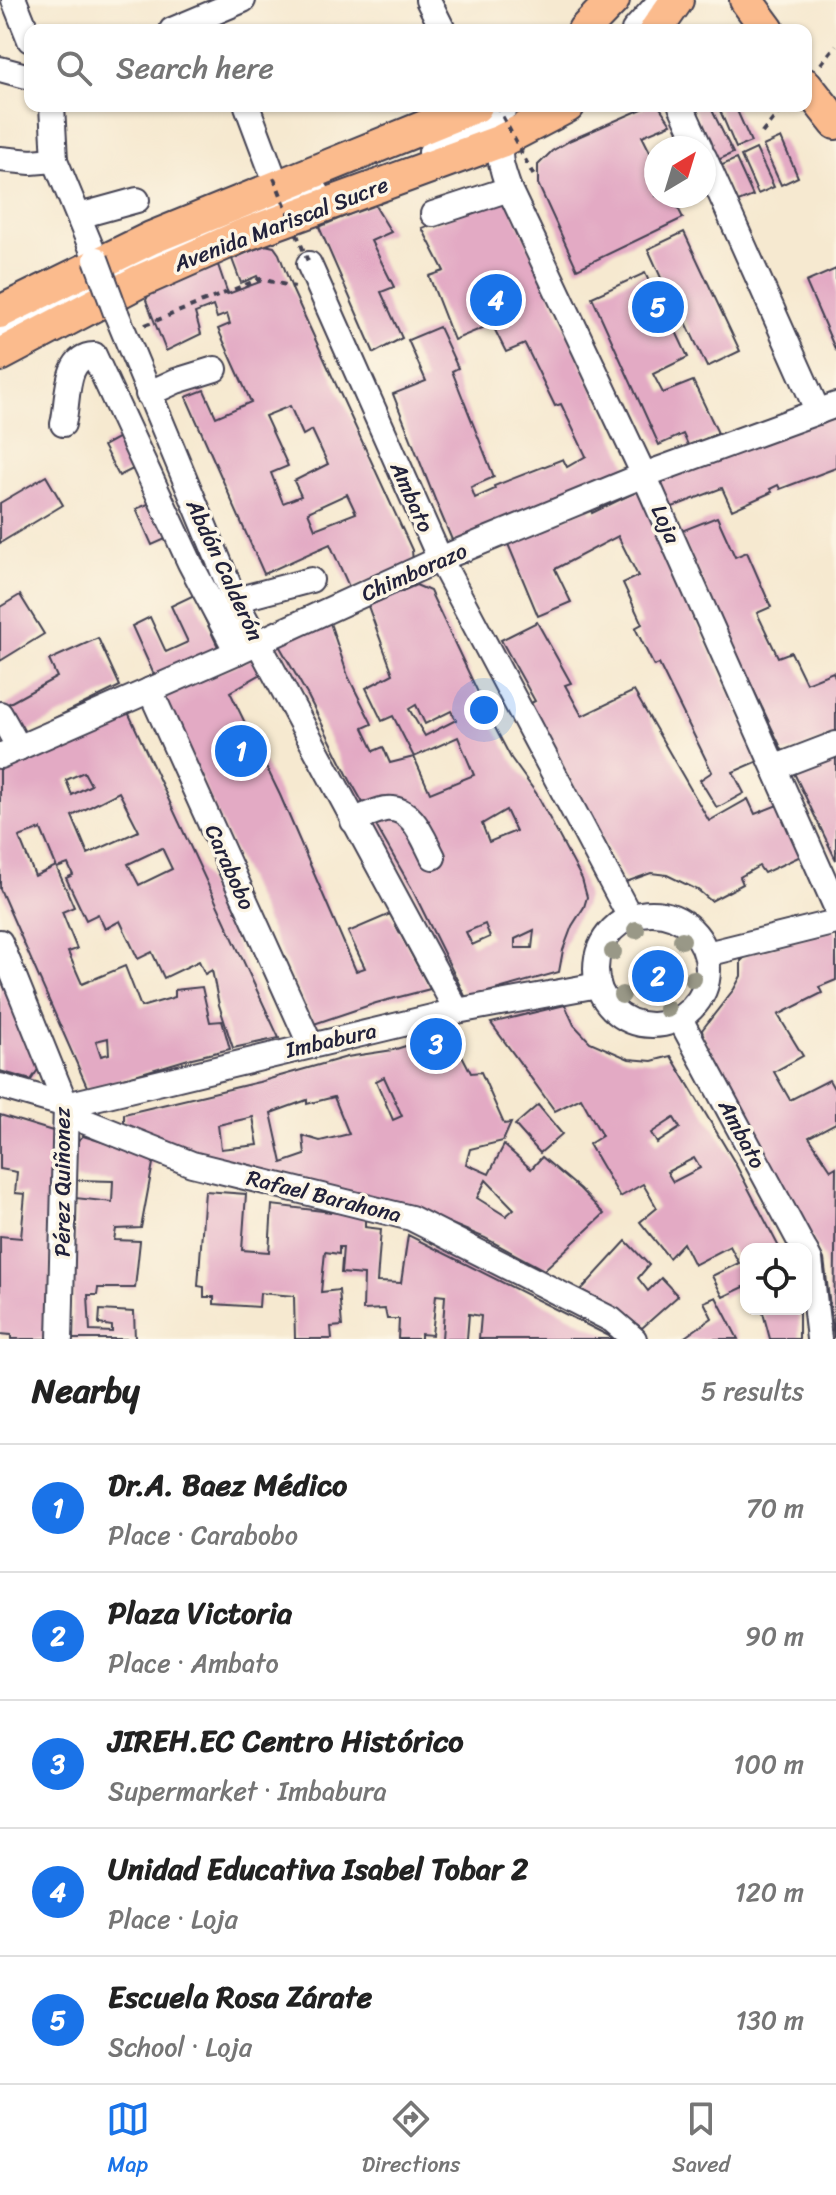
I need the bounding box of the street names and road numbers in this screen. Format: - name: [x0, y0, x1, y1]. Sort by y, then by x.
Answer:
- street label: Avenida Mariscal Sucre: [167, 165, 394, 283]
- street label: Ambato: [379, 454, 445, 539]
- street label: Abdón Calderón: [175, 492, 275, 648]
- street label: Loja: [640, 498, 692, 551]
- street label: Chimborazo: [355, 531, 473, 613]
- street label: Carabobo: [194, 818, 266, 916]
- street label: Imbabura: [281, 1011, 380, 1070]
- street label: Ambato: [707, 1091, 777, 1176]
- street label: Pérez Quiñonez: [43, 1106, 82, 1257]
- street label: Rafael Barahona: [243, 1158, 405, 1234]

